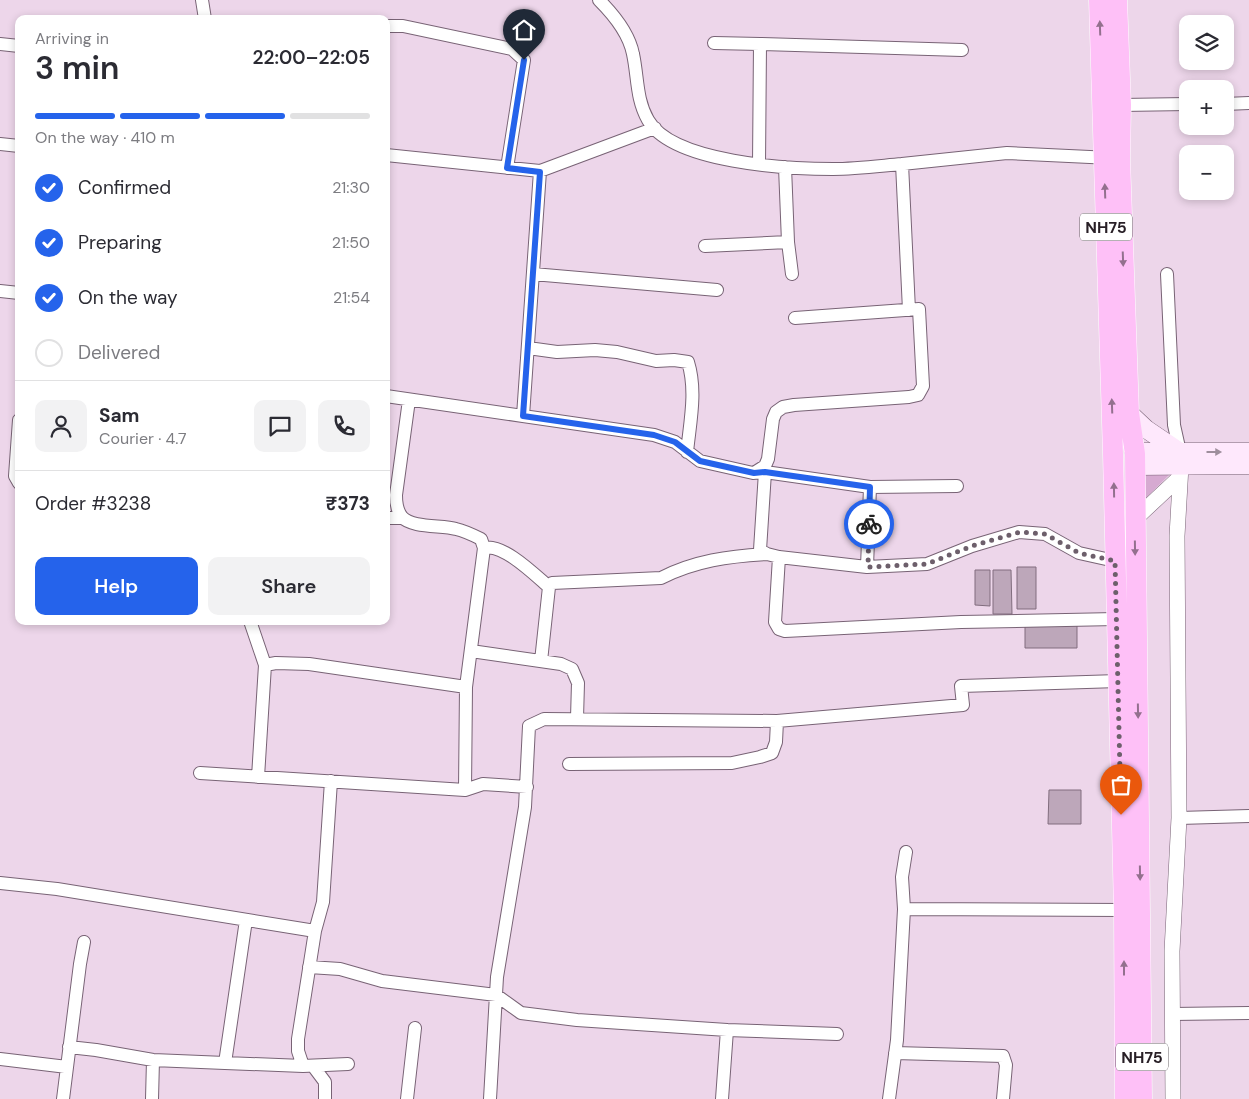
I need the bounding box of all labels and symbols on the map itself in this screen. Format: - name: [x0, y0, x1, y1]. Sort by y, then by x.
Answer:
- pin: [503, 9, 545, 60]
- one-way arrow: [1096, 20, 1104, 36]
- one-way arrow: [1101, 182, 1109, 198]
- road number: NH75: [1080, 213, 1132, 240]
- one-way arrow: [1120, 251, 1128, 267]
- one-way arrow: [1107, 397, 1115, 413]
- one-way arrow: [1207, 448, 1223, 456]
- one-way arrow: [1110, 482, 1118, 498]
- courier: [844, 499, 894, 549]
- one-way arrow: [1131, 541, 1139, 557]
- one-way arrow: [1134, 703, 1142, 719]
- pin: [1100, 764, 1142, 815]
- one-way arrow: [1136, 866, 1144, 882]
- one-way arrow: [1120, 960, 1128, 976]
- road number: NH75: [1116, 1044, 1168, 1070]

